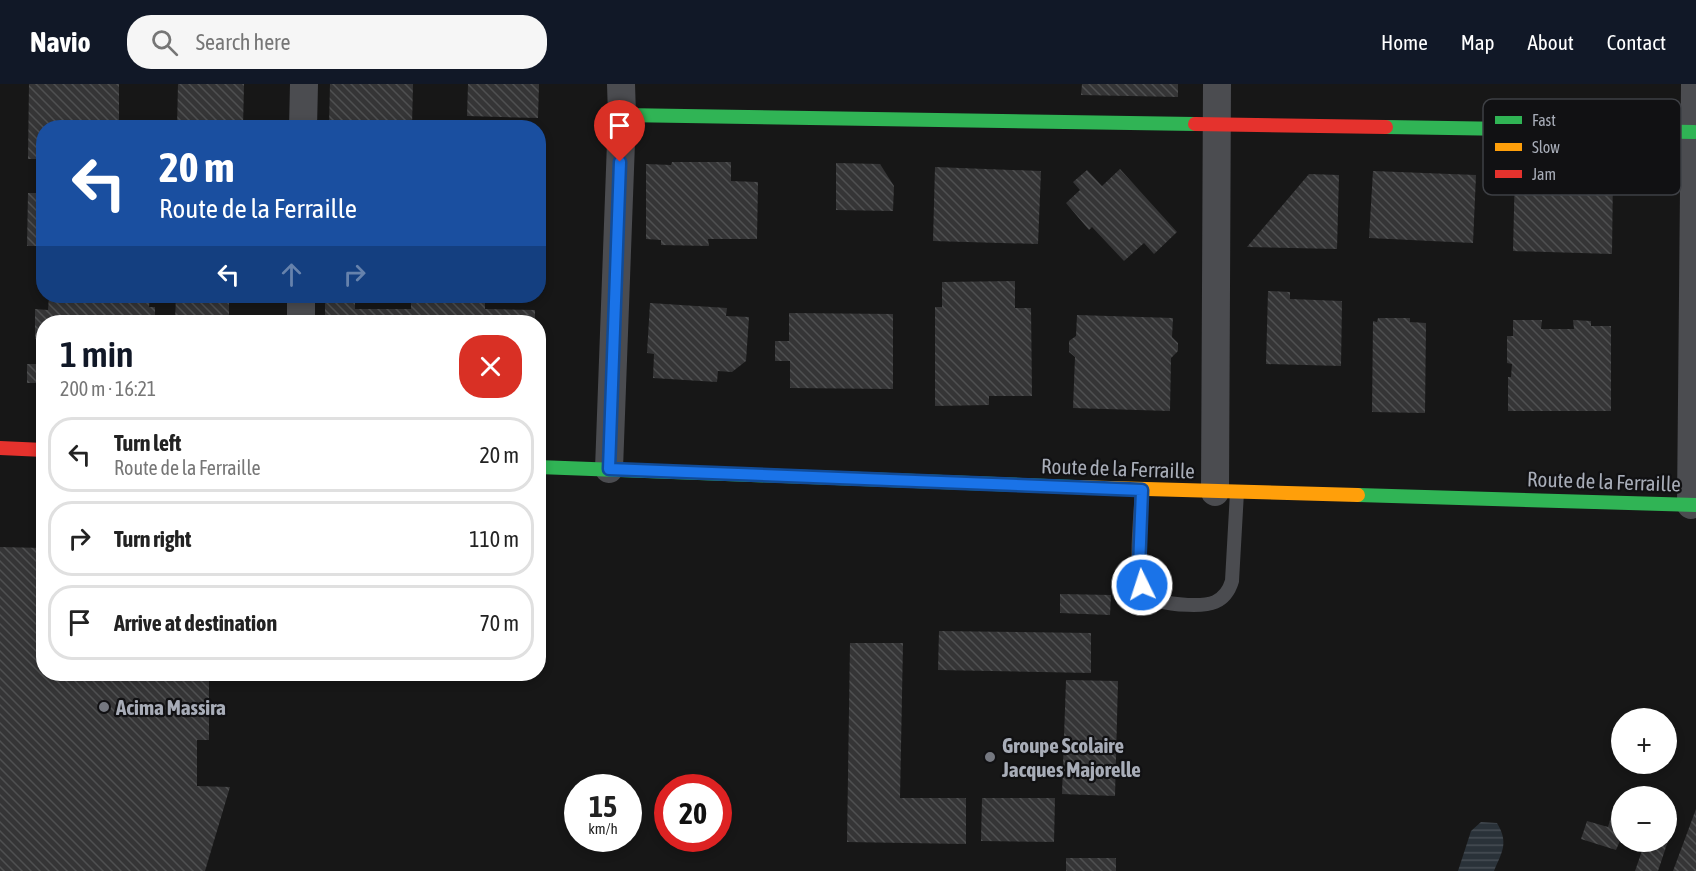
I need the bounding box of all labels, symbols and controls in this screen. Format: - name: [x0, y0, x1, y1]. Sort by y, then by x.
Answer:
- search box: [127, 15, 547, 69]
- text: Navio: [30, 26, 91, 58]
- icon: search: [148, 26, 181, 59]
- text: Search here: [196, 29, 291, 55]
- text: Home: [1381, 30, 1428, 54]
- text: Map: [1461, 30, 1495, 54]
- text: About: [1528, 30, 1574, 54]
- text: Contact: [1607, 30, 1666, 54]
- legend: [1483, 99, 1681, 195]
- pin: [594, 100, 645, 162]
- icon: arrive: [603, 109, 636, 142]
- text: Fast: [1532, 111, 1556, 129]
- text: Slow: [1532, 138, 1560, 156]
- text: 20 m: [159, 143, 234, 191]
- icon: left: [60, 144, 138, 222]
- text: Jam: [1532, 165, 1556, 183]
- text: Route de la Ferraille: [159, 193, 357, 224]
- icon: left: [212, 258, 245, 291]
- icon: ahead: [275, 258, 308, 291]
- icon: right: [338, 258, 371, 291]
- text: 1 min: [60, 333, 134, 375]
- button: close: [459, 335, 522, 398]
- text: 200 m · 16:21: [60, 377, 156, 400]
- text: Turn left: [114, 430, 181, 456]
- icon: left: [63, 438, 96, 471]
- text: 20 m: [479, 442, 519, 468]
- street label: Route de la Ferraille: [1041, 453, 1195, 483]
- text: Route de la Ferraille: [114, 456, 261, 479]
- street label: Route de la Ferraille: [1527, 466, 1681, 496]
- icon: right: [63, 522, 96, 555]
- text: Turn right: [114, 526, 191, 552]
- text: 110 m: [469, 526, 519, 552]
- position arrow: [1110, 553, 1174, 617]
- icon: arrive: [63, 606, 96, 639]
- text: Arrive at destination: [114, 610, 277, 636]
- text: 70 m: [479, 610, 519, 636]
- place label: Acima Massira: [115, 695, 226, 719]
- marker: Acima Massira: [97, 700, 111, 714]
- map controls: [1611, 708, 1677, 852]
- button: +: [1611, 708, 1677, 774]
- place label: Groupe Scolaire Jacques Majorelle: [1001, 733, 1141, 781]
- marker: Groupe Scolaire Jacques Majorelle: [983, 750, 997, 764]
- speed limit sign: 20: [654, 774, 732, 852]
- button: −: [1611, 786, 1677, 852]
- text: 15: [589, 789, 617, 823]
- text: km/h: [588, 820, 618, 837]

